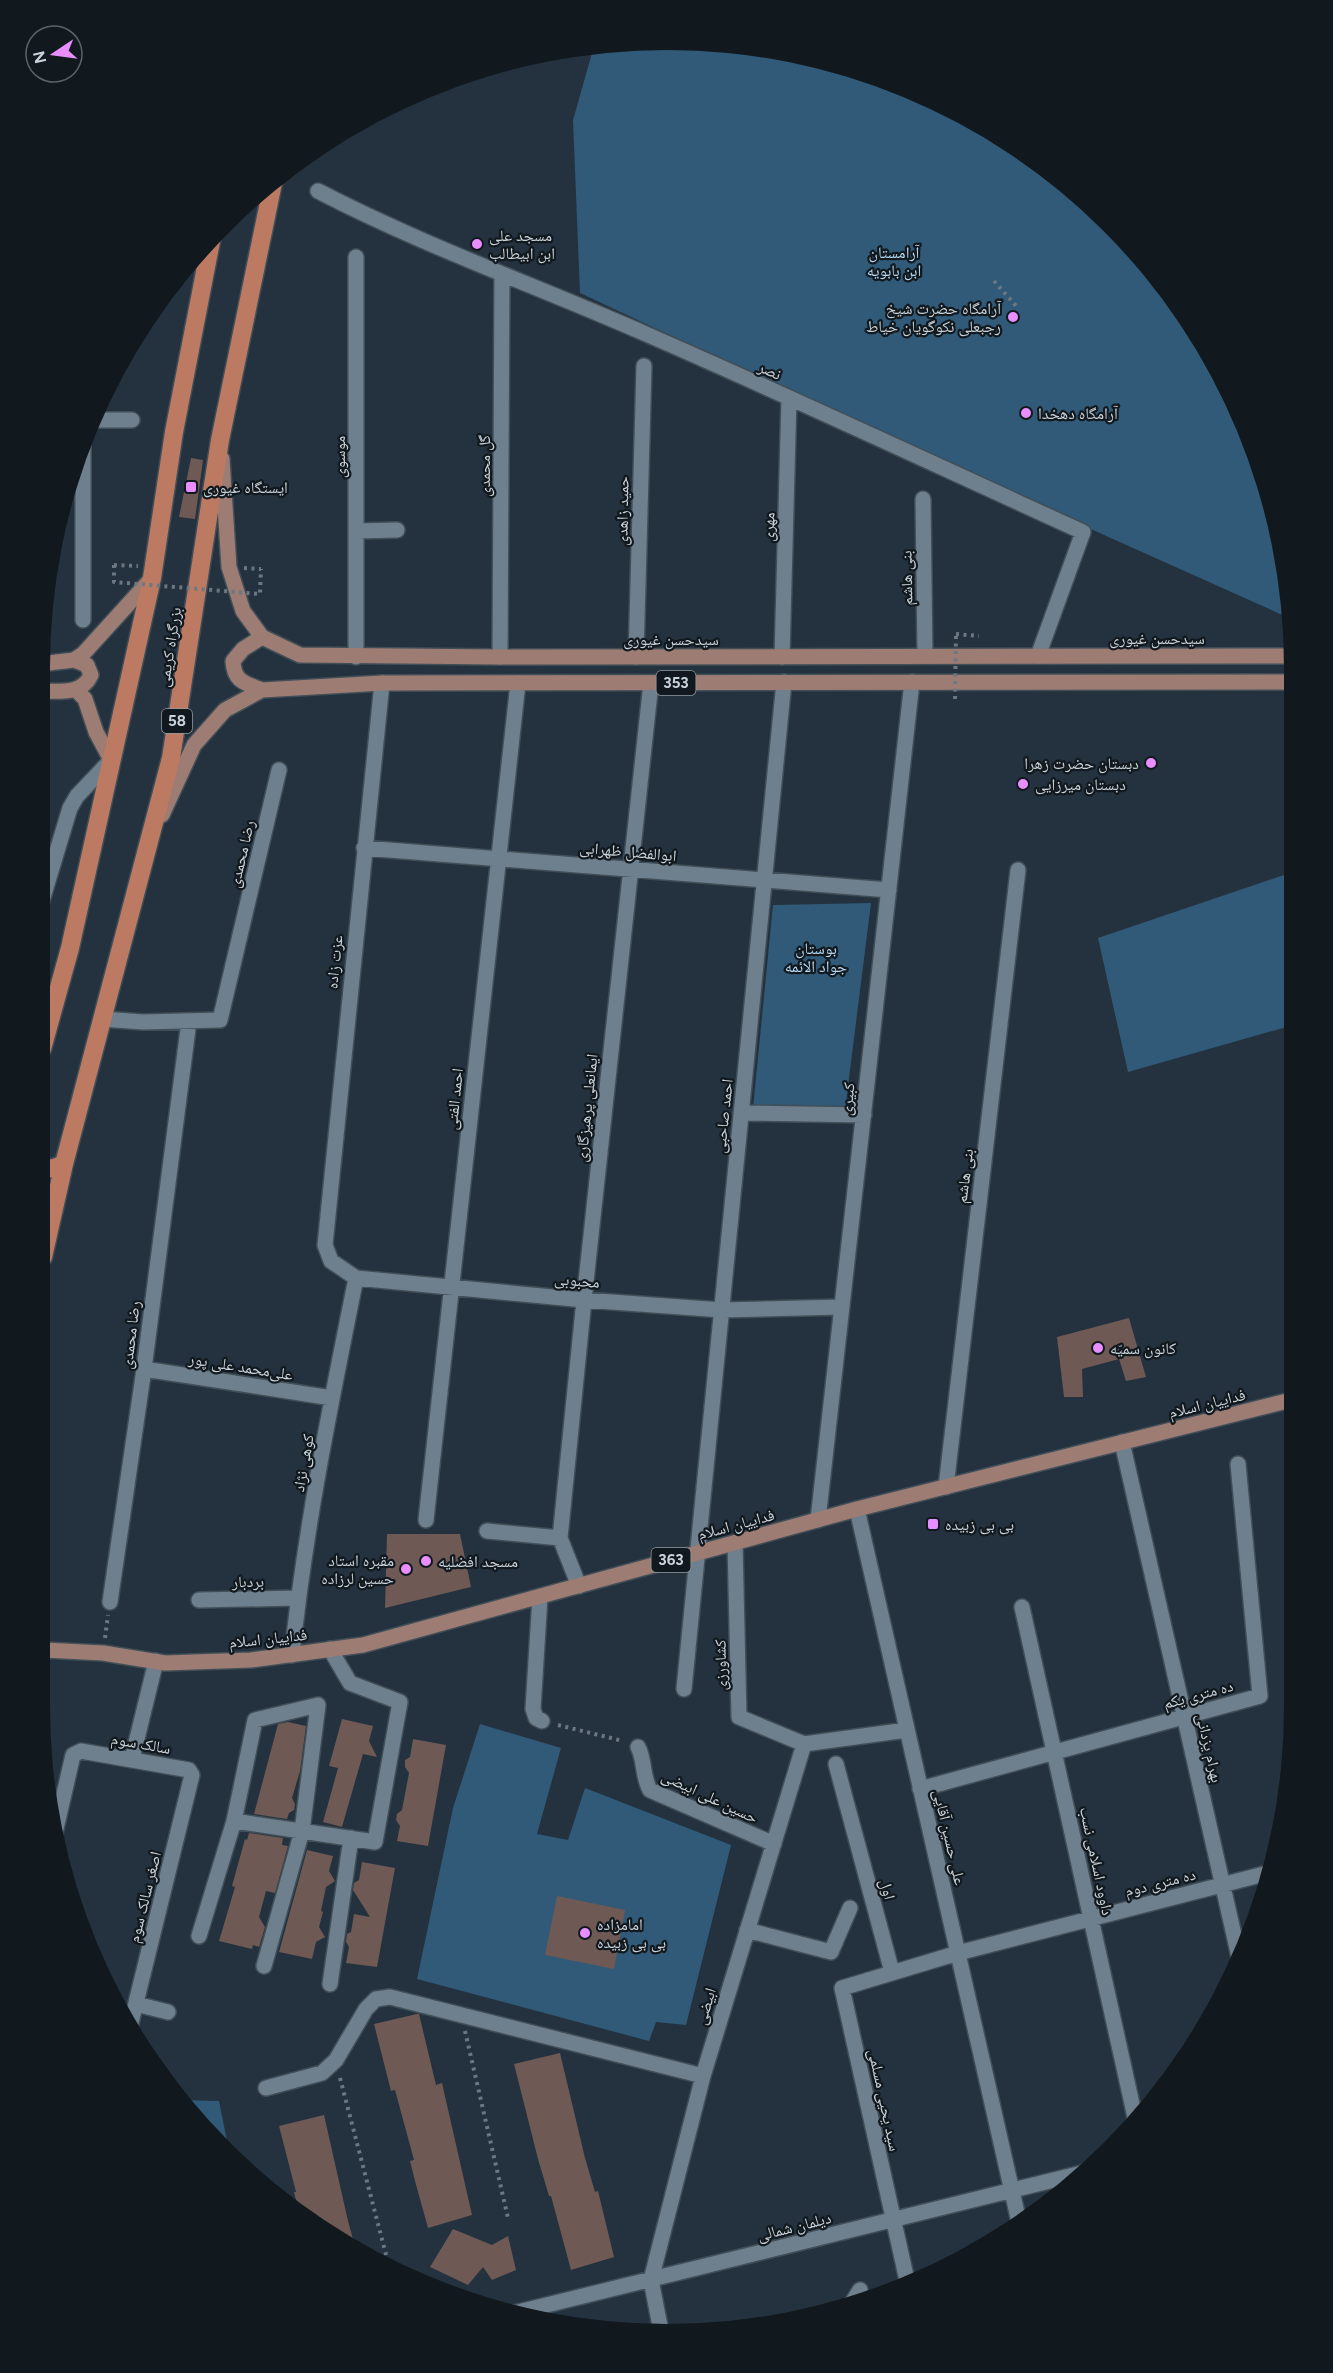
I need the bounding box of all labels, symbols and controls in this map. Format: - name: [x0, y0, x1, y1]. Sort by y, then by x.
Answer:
- north arrow: [24, 24, 84, 84]
- text: N: [29, 49, 51, 65]
- place label: مسجد علی ابن ابیطالب: [489, 226, 555, 264]
- marker: مسجد علی ابن ابیطالب: [470, 237, 484, 251]
- park label: آرامستان ابن بابویه: [867, 243, 921, 281]
- place label: آرامگاه حضرت شیخ رجبعلی نکوگویان خیاط: [866, 299, 1002, 337]
- marker: آرامگاه حضرت شیخ رجبعلی نکوگویان خیاط: [1006, 310, 1020, 324]
- street label: نصر: [754, 357, 784, 384]
- place label: آرامگاه دهخدا: [1038, 404, 1119, 423]
- marker: آرامگاه دهخدا: [1019, 406, 1033, 420]
- street label: گل محمدی: [475, 435, 495, 497]
- street label: موسوی: [330, 436, 350, 478]
- street label: حمید زاهدی: [612, 476, 634, 546]
- place label: ایستگاه غیوری: [203, 478, 288, 498]
- marker: ایستگاه غیوری: [184, 480, 198, 494]
- street label: مهری: [758, 512, 780, 542]
- street label: بنی هاشم: [897, 550, 917, 606]
- street label: بزرگراه کریمی: [154, 606, 186, 689]
- street label: سیدحسن غیوری: [1109, 629, 1205, 649]
- street label: سیدحسن غیوری: [623, 630, 719, 650]
- road number: 353: [656, 671, 696, 695]
- road number: 58: [162, 709, 192, 733]
- place label: دبستان حضرت زهرا: [1024, 754, 1139, 774]
- marker: دبستان حضرت زهرا: [1144, 756, 1158, 770]
- place label: دبستان میرزایی: [1035, 775, 1126, 795]
- marker: دبستان میرزایی: [1016, 777, 1030, 791]
- street label: رضا محمدی: [224, 818, 259, 890]
- street label: ابوالفضل ظهرابی: [579, 838, 677, 866]
- street label: عزت زاده: [322, 934, 347, 990]
- park label: بوستان جواد الائمه: [785, 939, 847, 976]
- street label: ایمانعلی پرهیزگاری: [571, 1053, 603, 1163]
- street label: احمد الفتی: [442, 1067, 468, 1131]
- street label: احمد صاحبی: [710, 1078, 738, 1154]
- street label: کبیری: [836, 1081, 860, 1117]
- street label: بنی هاشم: [952, 1148, 978, 1205]
- street label: محبوبی: [553, 1269, 600, 1293]
- street label: رضا محمدی: [117, 1300, 145, 1370]
- place label: کانون سمیّه: [1110, 1339, 1176, 1359]
- marker: کانون سمیّه: [1091, 1341, 1105, 1355]
- street label: علی‌محمد علی پور: [186, 1349, 294, 1385]
- street label: فداییان اسلام: [1167, 1385, 1248, 1423]
- street label: کوهی نژاد: [289, 1432, 319, 1494]
- street label: فداییان اسلام: [696, 1505, 777, 1545]
- place label: بی بی زبیده: [945, 1515, 1014, 1535]
- marker: بی بی زبیده: [926, 1517, 940, 1531]
- road number: 363: [652, 1548, 690, 1572]
- place label: مقبره استاد حسین لرزاده: [321, 1551, 394, 1589]
- place label: مسجد افضلیه: [438, 1552, 518, 1571]
- marker: مسجد افضلیه: [419, 1554, 433, 1568]
- marker: مقبره استاد حسین لرزاده: [399, 1562, 413, 1576]
- street label: بردبار: [231, 1572, 264, 1591]
- street label: فداییان اسلام: [228, 1625, 308, 1653]
- street label: کشاورزی: [711, 1639, 731, 1691]
- street label: ده متری یکم: [1161, 1676, 1235, 1714]
- street label: بهرام یزدانی: [1191, 1712, 1227, 1785]
- street label: سالک سوم: [109, 1729, 172, 1759]
- street label: حسین علی ابیضی: [658, 1766, 761, 1828]
- street label: علی حسین آقایی: [928, 1787, 970, 1887]
- street label: داوود اسلامی نسب: [1075, 1805, 1117, 1917]
- street label: اصغر سالک سوم: [124, 1849, 166, 1945]
- street label: ده متری دوم: [1123, 1865, 1198, 1901]
- street label: اول: [875, 1877, 899, 1902]
- place label: امامزاده بی بی زبیده: [597, 1915, 666, 1953]
- marker: امامزاده بی بی زبیده: [578, 1926, 592, 1940]
- street label: ابیضی: [691, 1985, 721, 2027]
- street label: سید یحیی مسلمی: [863, 2047, 905, 2153]
- street label: دیلمان شمالی: [755, 2208, 833, 2246]

